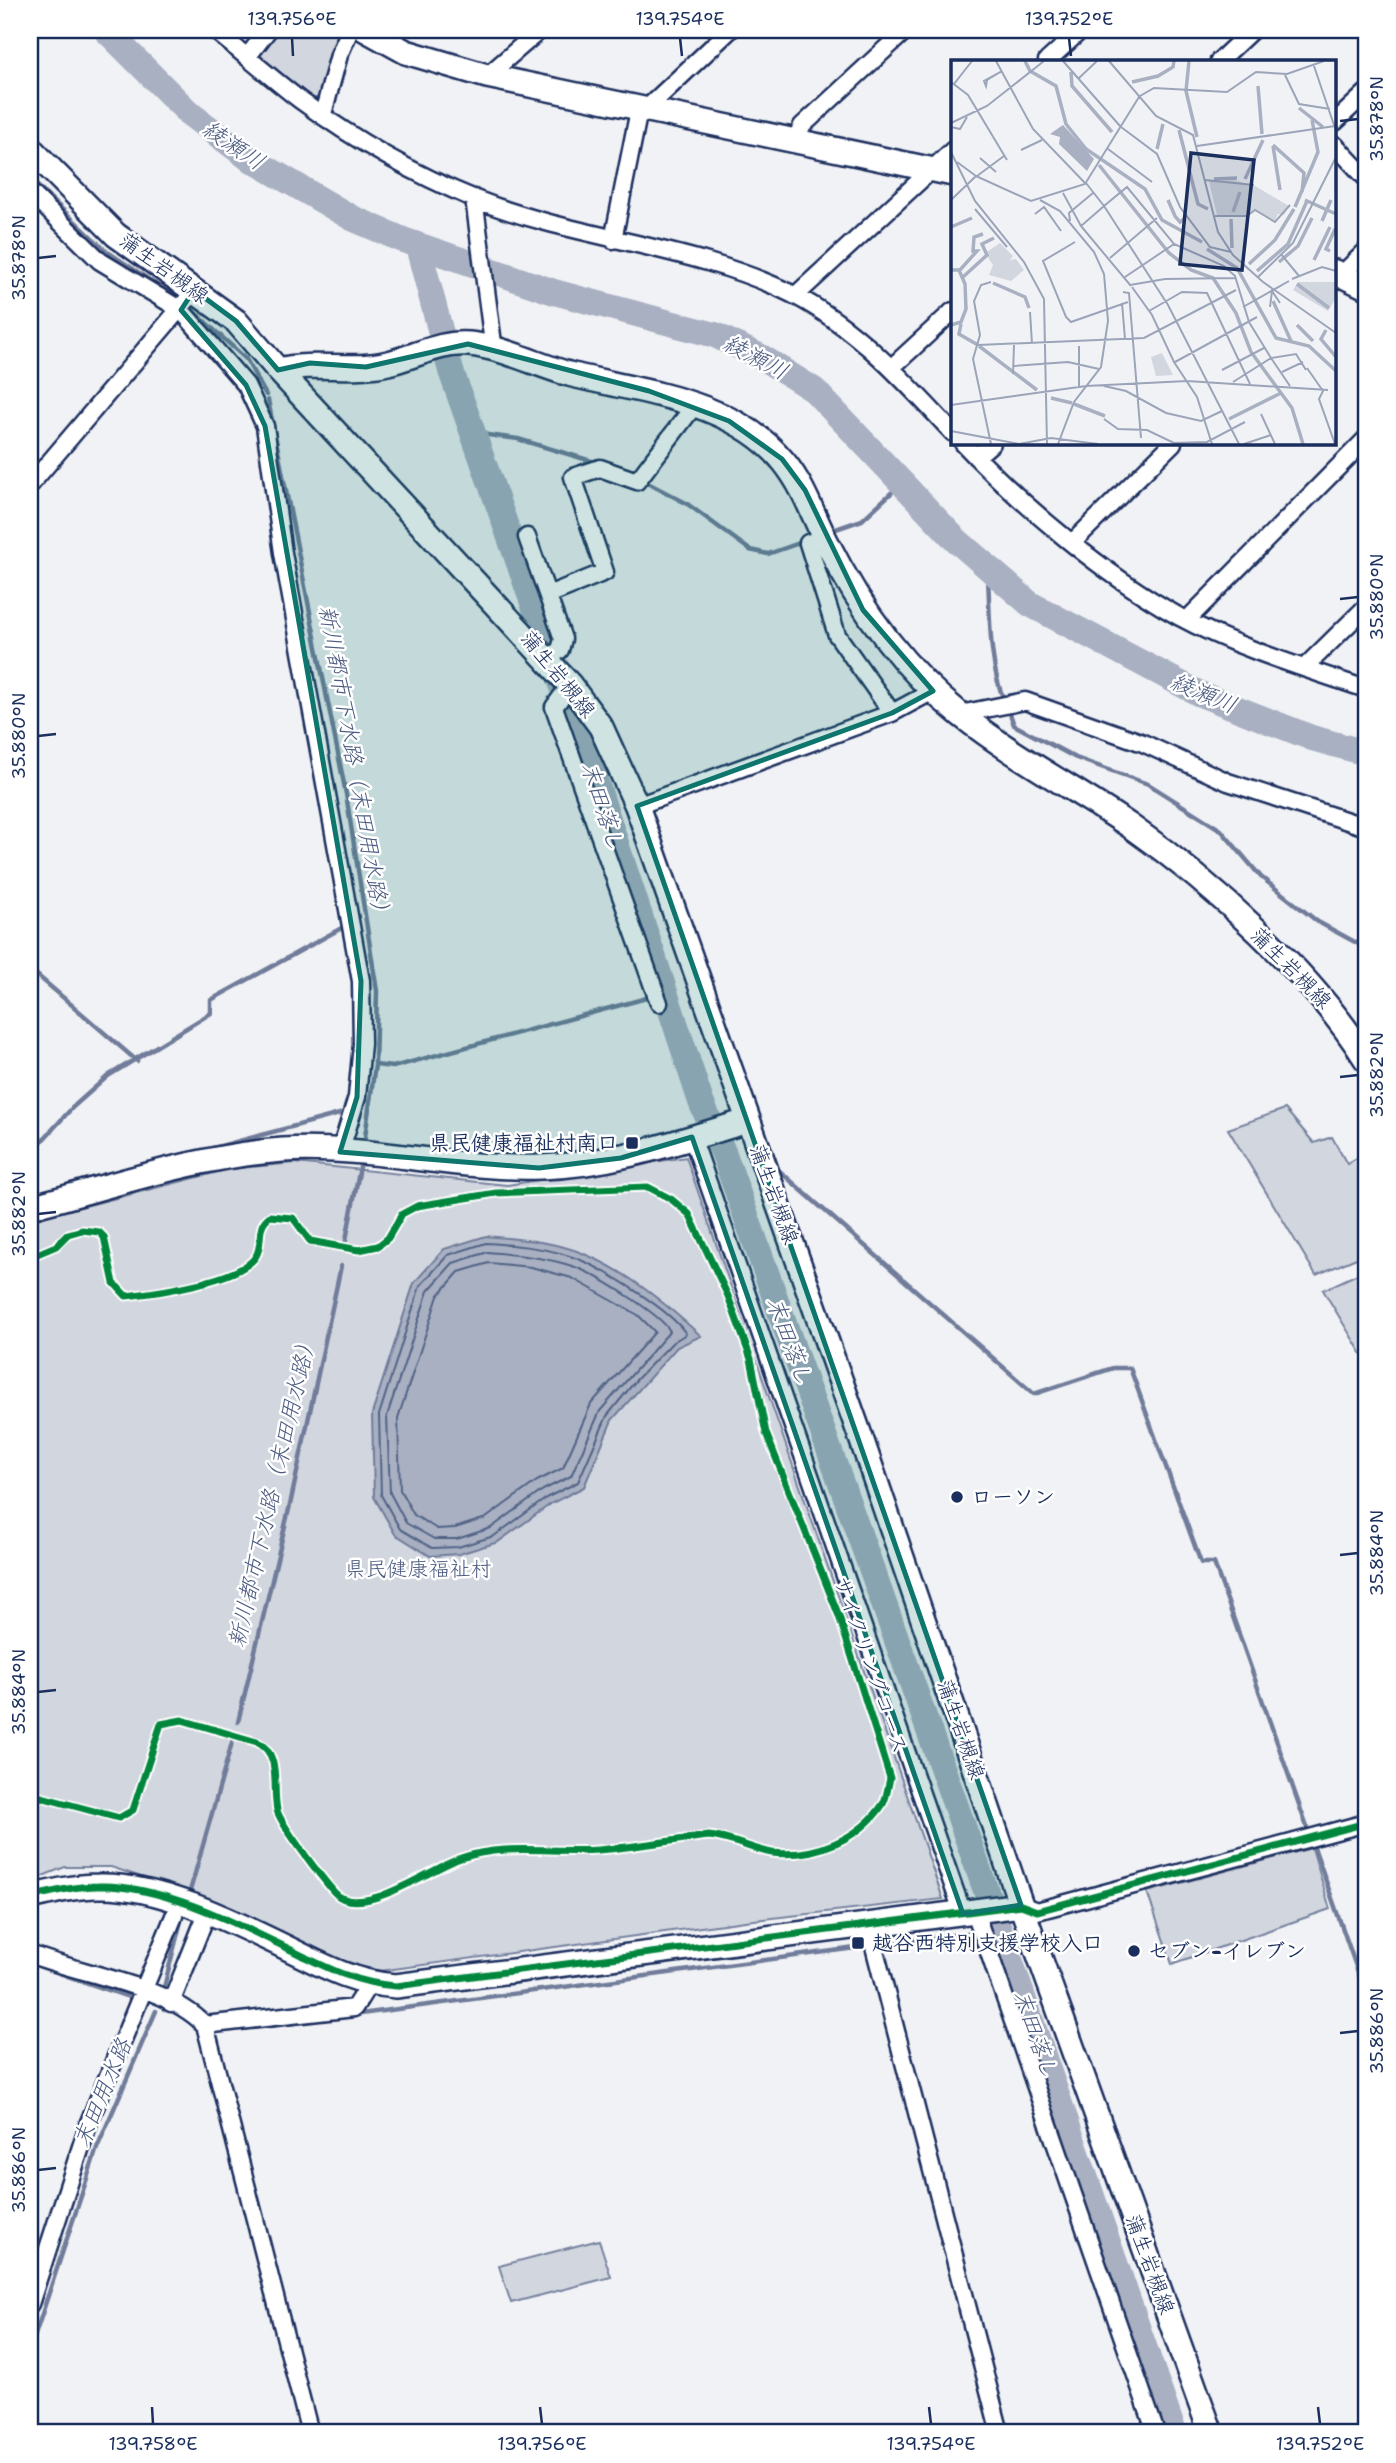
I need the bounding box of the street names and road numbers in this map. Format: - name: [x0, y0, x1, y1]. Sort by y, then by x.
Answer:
- street label: 蒲生岩槻線: [113, 226, 215, 310]
- street label: 蒲生岩槻線: [514, 624, 602, 724]
- street label: 蒲生岩槻線: [1244, 921, 1338, 1015]
- street label: 蒲生岩槻線: [743, 1140, 805, 1248]
- street label: サイクリングコース: [828, 1573, 914, 1757]
- street label: 蒲生岩槻線: [931, 1675, 991, 1783]
- street label: 蒲生岩槻線: [1119, 2210, 1181, 2318]

